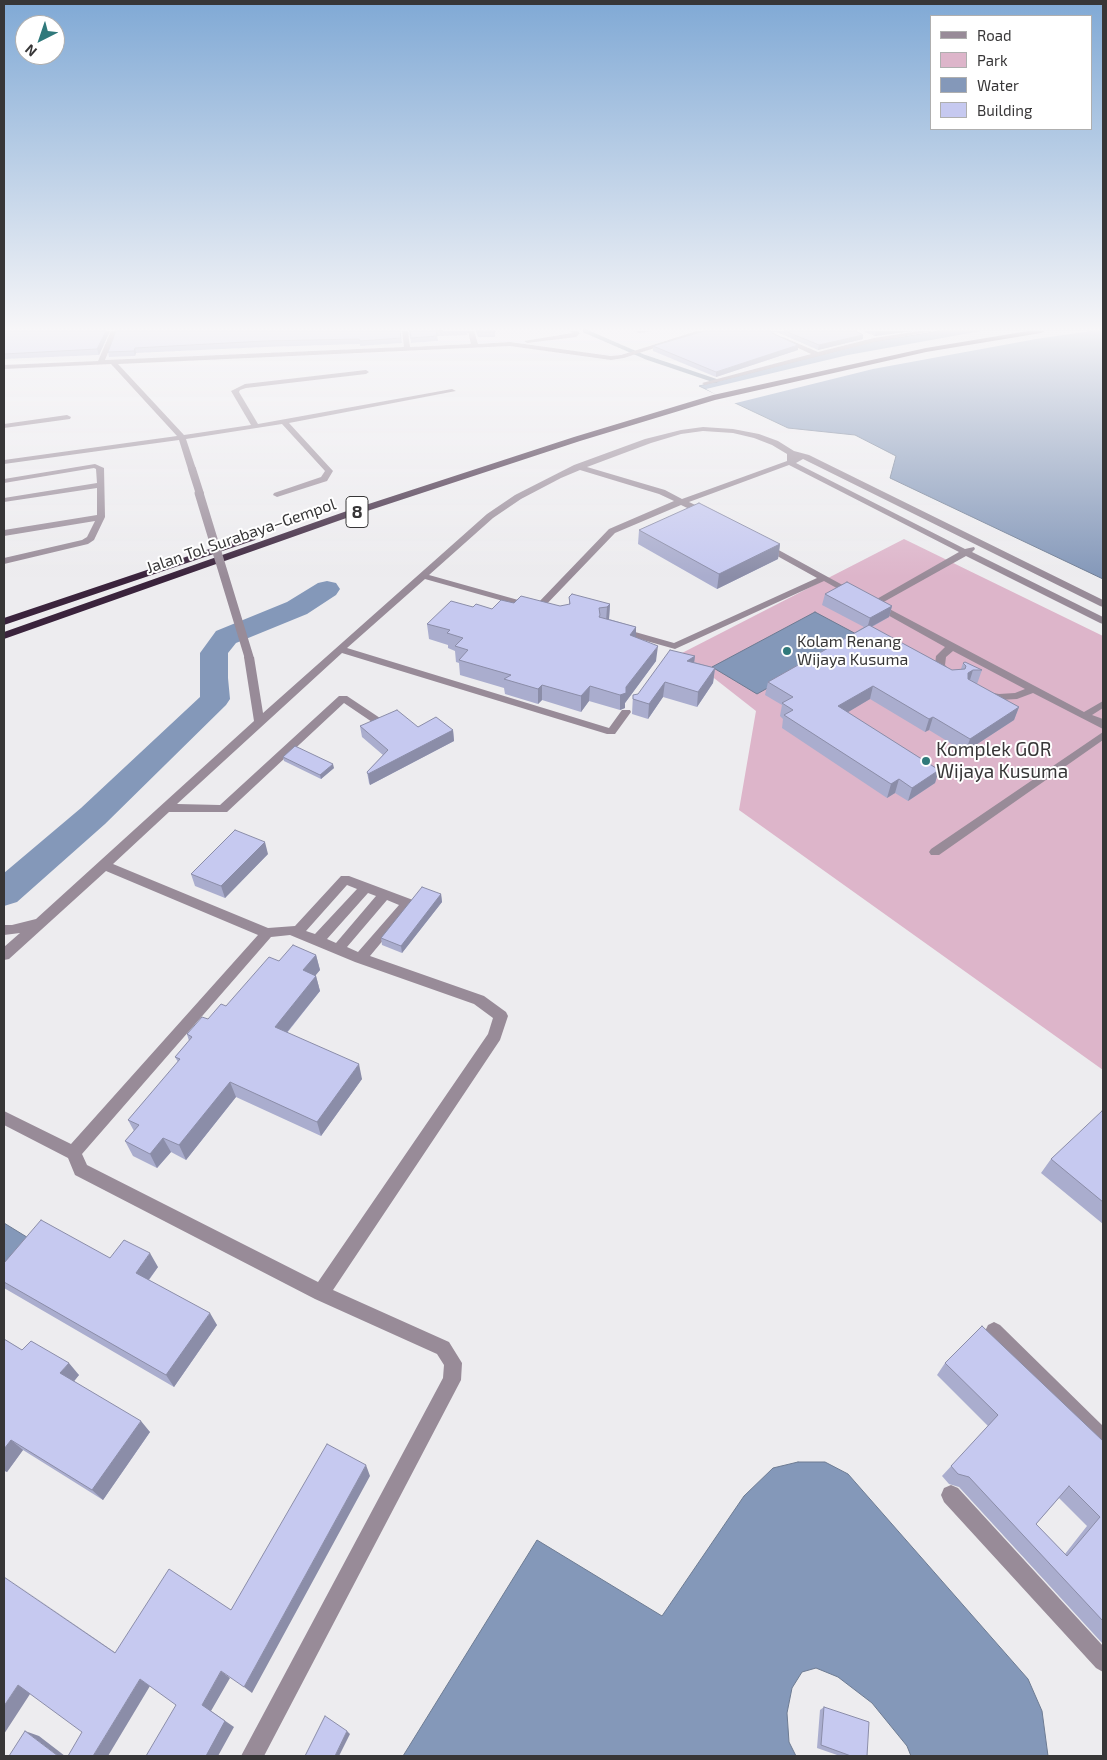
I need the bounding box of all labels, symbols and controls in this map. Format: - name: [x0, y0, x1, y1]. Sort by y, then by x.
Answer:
- north arrow: [15, 15, 65, 65]
- legend: [930, 15, 1092, 130]
- text: Road: [977, 26, 1012, 44]
- text: N: [21, 41, 40, 61]
- text: Park: [977, 51, 1008, 69]
- text: Water: [977, 76, 1019, 94]
- text: Building: [977, 101, 1032, 119]
- street label: Jalan Tol Surabaya–Gempol: [144, 495, 338, 577]
- road number: 8: [346, 497, 368, 528]
- place label: Kolam Renang Wijaya Kusuma: [797, 632, 908, 670]
- marker: Kolam Renang Wijaya Kusuma: [781, 645, 793, 657]
- place label: Komplek GOR Wijaya Kusuma: [936, 739, 1068, 783]
- marker: Komplek GOR Wijaya Kusuma: [920, 755, 932, 767]

